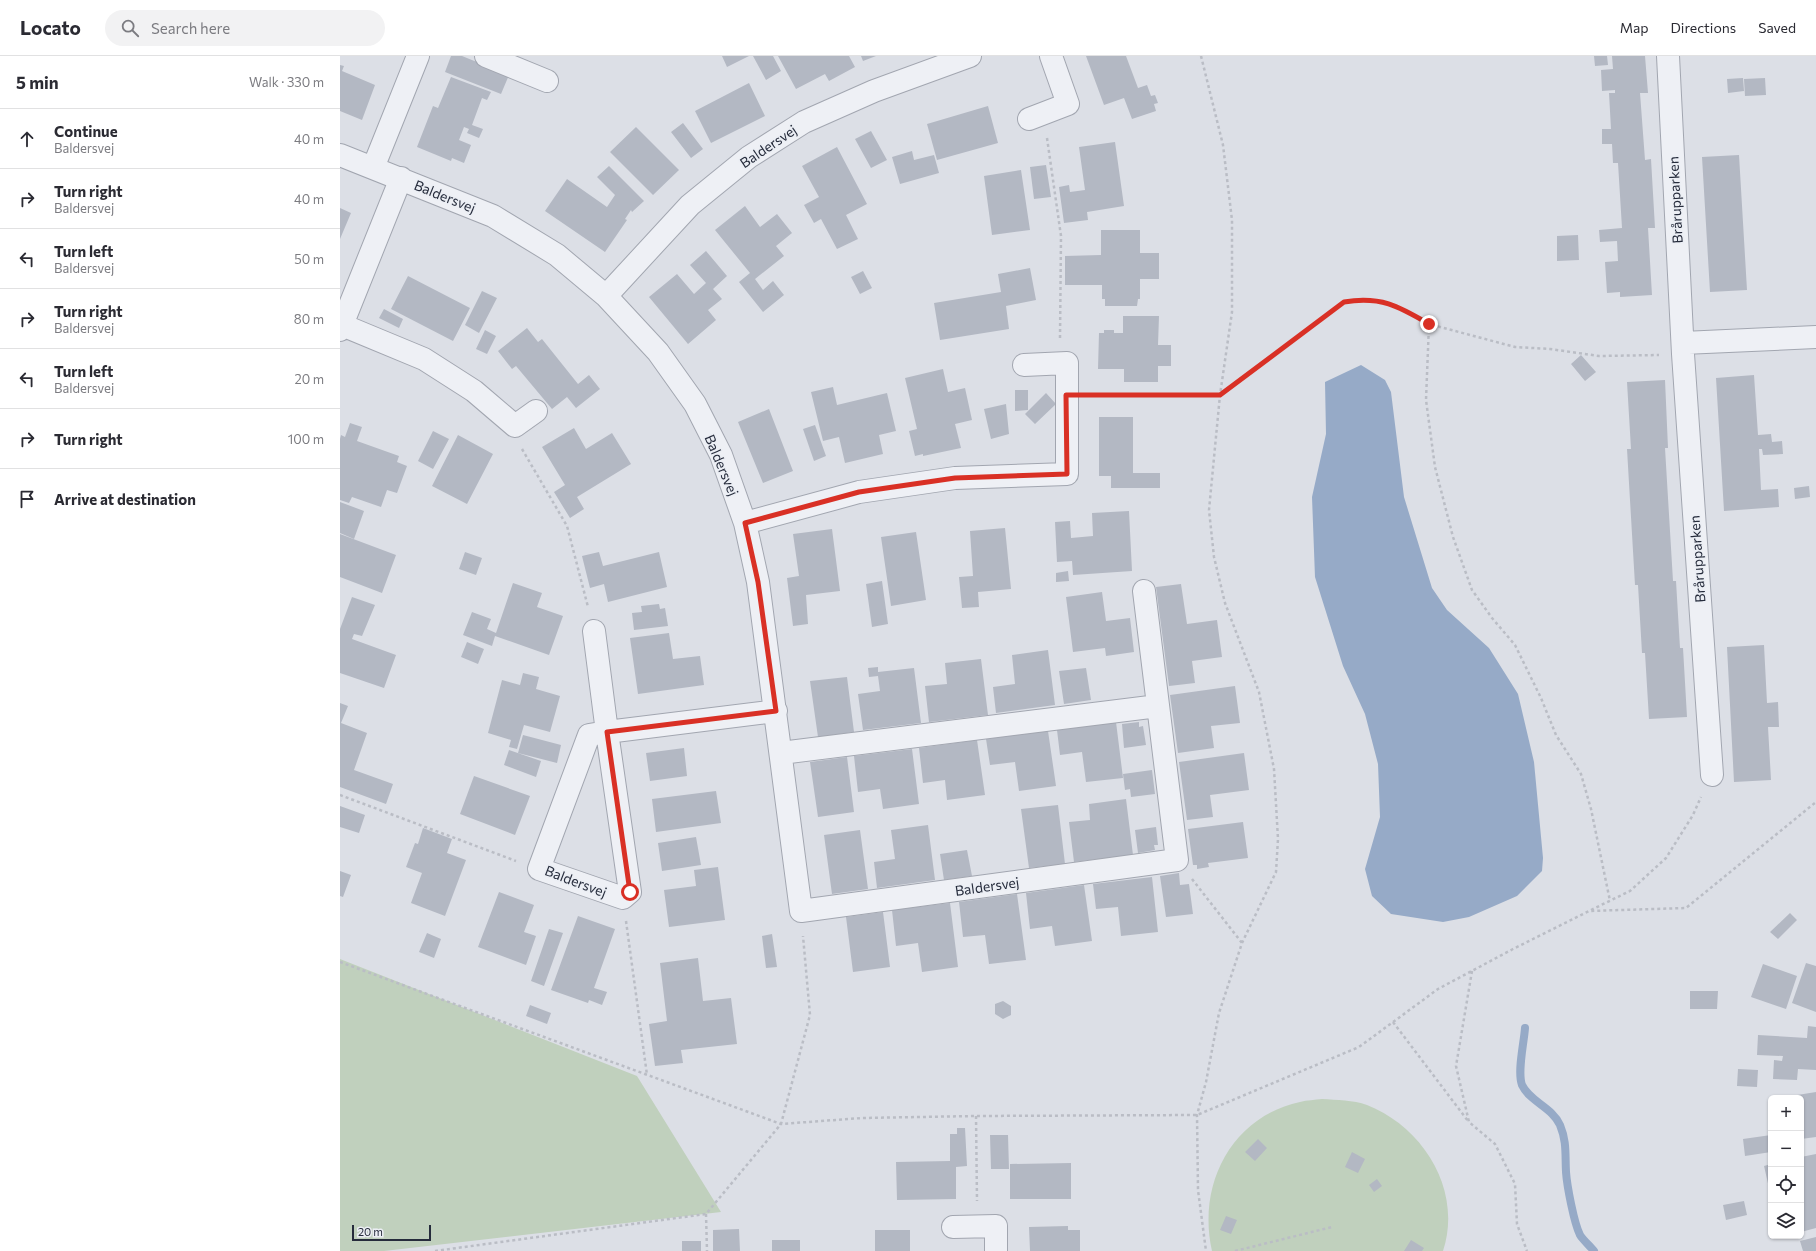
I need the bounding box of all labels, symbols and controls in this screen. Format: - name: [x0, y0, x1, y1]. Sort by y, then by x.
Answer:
- search box: [105, 10, 385, 46]
- text: Locato: [20, 16, 81, 39]
- icon: search: [119, 17, 141, 39]
- text: Search here: [151, 19, 230, 37]
- text: Map: [1620, 19, 1649, 36]
- text: Directions: [1671, 19, 1736, 36]
- text: Saved: [1758, 19, 1796, 36]
- text: 5 min: [16, 72, 59, 93]
- text: Walk · 330 m: [249, 74, 324, 90]
- street label: Baldersvej: [736, 121, 800, 171]
- text: Continue: [54, 122, 118, 140]
- icon: ahead: [16, 128, 38, 150]
- text: 40 m: [294, 131, 324, 147]
- text: Baldersvej: [54, 140, 114, 156]
- street label: Brårupparken: [1664, 156, 1686, 244]
- street label: Baldersvej: [412, 176, 478, 216]
- text: Turn right: [54, 182, 123, 200]
- icon: right: [16, 188, 38, 210]
- text: 40 m: [294, 191, 324, 207]
- text: Baldersvej: [54, 200, 114, 216]
- text: Turn left: [54, 242, 113, 260]
- icon: left: [16, 248, 38, 270]
- text: 50 m: [294, 251, 324, 267]
- text: Baldersvej: [54, 260, 114, 276]
- text: Turn right: [54, 302, 123, 320]
- icon: right: [16, 308, 38, 330]
- text: 80 m: [294, 311, 324, 327]
- route end: [1420, 315, 1438, 333]
- text: Baldersvej: [54, 320, 114, 336]
- text: Turn left: [54, 362, 113, 380]
- icon: left: [16, 368, 38, 390]
- text: 20 m: [295, 371, 324, 387]
- text: Baldersvej: [54, 380, 114, 396]
- icon: right: [16, 428, 38, 450]
- text: Turn right: [54, 430, 123, 448]
- text: 100 m: [288, 431, 324, 447]
- street label: Baldersvej: [702, 432, 742, 498]
- icon: arrive: [16, 488, 38, 510]
- text: Arrive at destination: [54, 490, 196, 508]
- street label: Brårupparken: [1685, 515, 1709, 603]
- street label: Baldersvej: [543, 861, 609, 901]
- street label: Baldersvej: [954, 873, 1020, 899]
- route start: [621, 883, 639, 901]
- map controls: [1768, 1095, 1804, 1239]
- button: +: [1768, 1095, 1804, 1131]
- button: −: [1768, 1131, 1804, 1167]
- button: locate: [1768, 1167, 1804, 1203]
- button: layers: [1768, 1203, 1804, 1239]
- scale bar: [352, 1223, 431, 1242]
- text: 20 m: [358, 1225, 383, 1238]

